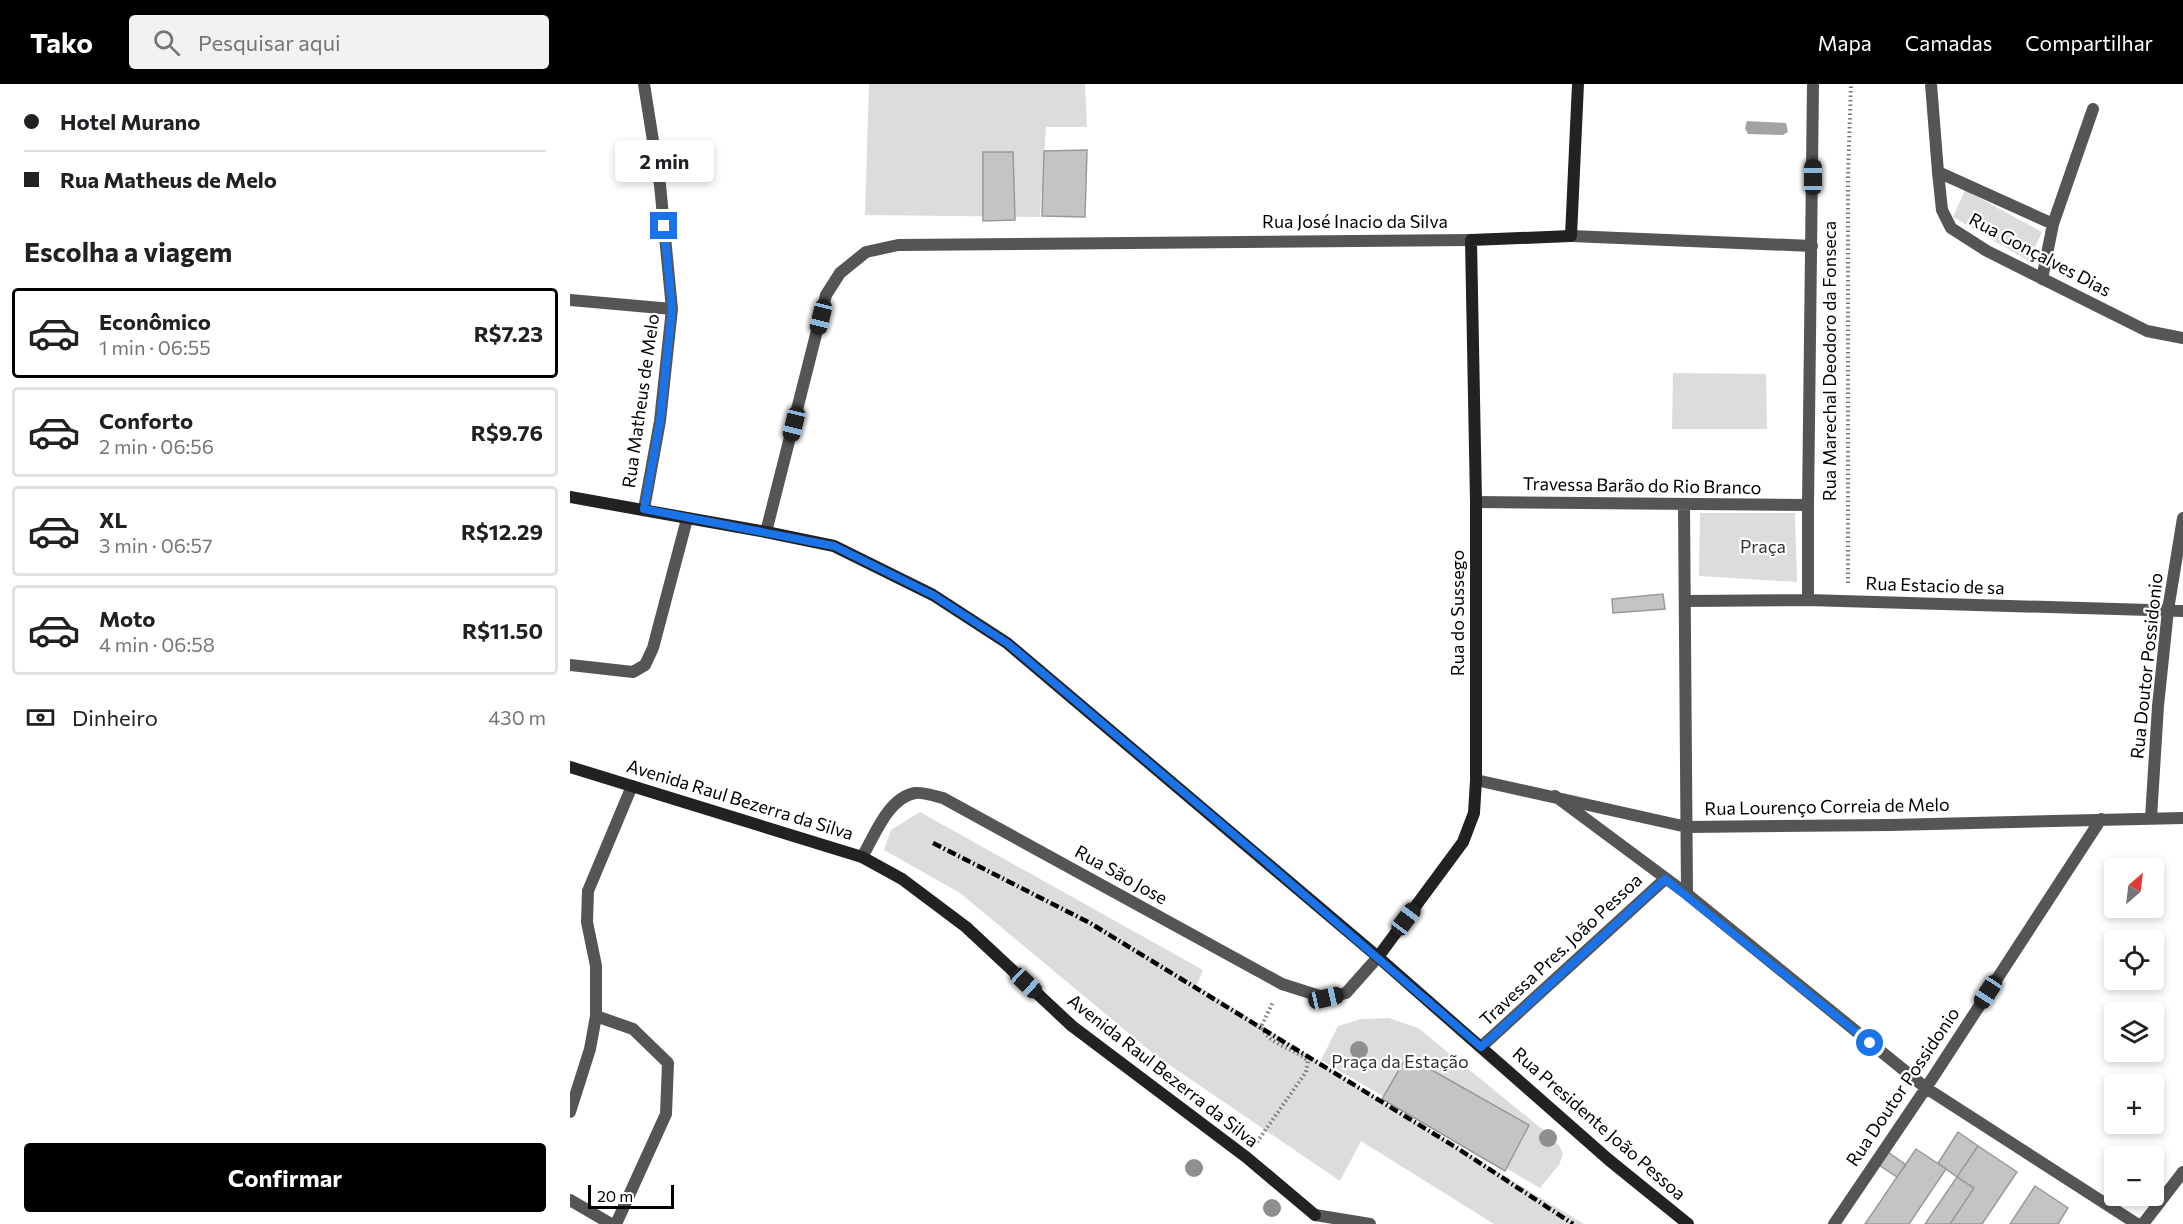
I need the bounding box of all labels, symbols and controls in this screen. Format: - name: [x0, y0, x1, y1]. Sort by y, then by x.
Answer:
- search box: [129, 15, 549, 69]
- text: Tako: [30, 25, 93, 59]
- icon: search: [150, 26, 183, 59]
- text: Pesquisar aqui: [198, 29, 341, 56]
- text: Mapa: [1818, 30, 1872, 55]
- text: Camadas: [1905, 30, 1992, 55]
- text: Compartilhar: [2025, 30, 2153, 55]
- text: Hotel Murano: [60, 108, 201, 135]
- callout: 2 min: [614, 139, 714, 181]
- text: 2 min: [640, 149, 689, 173]
- car: [1804, 159, 1822, 195]
- text: Rua Matheus de Melo: [60, 166, 277, 193]
- street label: Rua Gonçalves Dias: [1966, 207, 2115, 301]
- street label: Rua José Inacio da Silva: [1262, 210, 1448, 232]
- route end: [650, 212, 677, 239]
- street label: Rua Marechal Deodoro da Fonseca: [1818, 221, 1840, 501]
- text: Escolha a viagem: [24, 235, 232, 268]
- car: [808, 297, 834, 337]
- icon: car: [27, 306, 81, 360]
- text: Econômico: [99, 308, 211, 335]
- street label: Rua Matheus de Melo: [617, 312, 663, 489]
- text: R$7.23: [474, 320, 543, 347]
- text: 1 min · 06:55: [99, 335, 211, 359]
- car: [781, 404, 807, 444]
- icon: car: [27, 405, 81, 459]
- text: Conforto: [99, 407, 193, 434]
- text: R$9.76: [471, 419, 543, 446]
- text: 2 min · 06:56: [99, 434, 214, 458]
- street label: Travessa Barão do Rio Branco: [1522, 472, 1762, 498]
- icon: car: [27, 504, 81, 558]
- text: XL: [99, 506, 127, 533]
- text: R$12.29: [461, 518, 543, 545]
- text: 3 min · 06:57: [99, 533, 213, 557]
- park label: Praça: [1740, 535, 1786, 557]
- street label: Rua do Sussego: [1446, 550, 1468, 676]
- street label: Rua Estacio de sa: [1865, 572, 2005, 598]
- street label: Rua Doutor Possidonio: [2125, 572, 2167, 760]
- icon: car: [27, 603, 81, 657]
- text: Moto: [99, 605, 155, 632]
- text: R$11.50: [462, 617, 543, 644]
- text: 4 min · 06:58: [99, 632, 215, 656]
- icon: cash: [24, 701, 57, 734]
- text: Dinheiro: [72, 704, 158, 731]
- text: 430 m: [488, 705, 546, 729]
- street label: Avenida Raul Bezerra da Silva: [624, 754, 856, 844]
- street label: Rua Lourenço Correia de Melo: [1704, 793, 1950, 819]
- street label: Rua São Jose: [1071, 840, 1172, 909]
- north arrow: [2104, 858, 2164, 918]
- map controls: [2104, 858, 2164, 1206]
- street label: Travessa Pres. João Pessoa: [1475, 868, 1646, 1030]
- car: [1388, 899, 1424, 939]
- button: locate: [2104, 930, 2164, 990]
- car: [1007, 964, 1045, 1002]
- car: [1971, 972, 2005, 1012]
- car: [1306, 985, 1346, 1011]
- street label: Avenida Raul Bezerra da Silva: [1064, 989, 1263, 1152]
- button: layers: [2104, 1002, 2164, 1062]
- street label: Rua Doutor Possidonio: [1841, 1003, 1964, 1170]
- route start: [1856, 1029, 1883, 1056]
- street label: Rua Presidente João Pessoa: [1509, 1042, 1691, 1204]
- park label: Praça da Estação: [1331, 1050, 1469, 1072]
- button: +: [2104, 1074, 2164, 1134]
- button: Confirmar: [24, 1143, 546, 1212]
- button: −: [2104, 1146, 2164, 1206]
- scale bar: [588, 1182, 674, 1210]
- text: 20 m: [597, 1186, 633, 1205]

